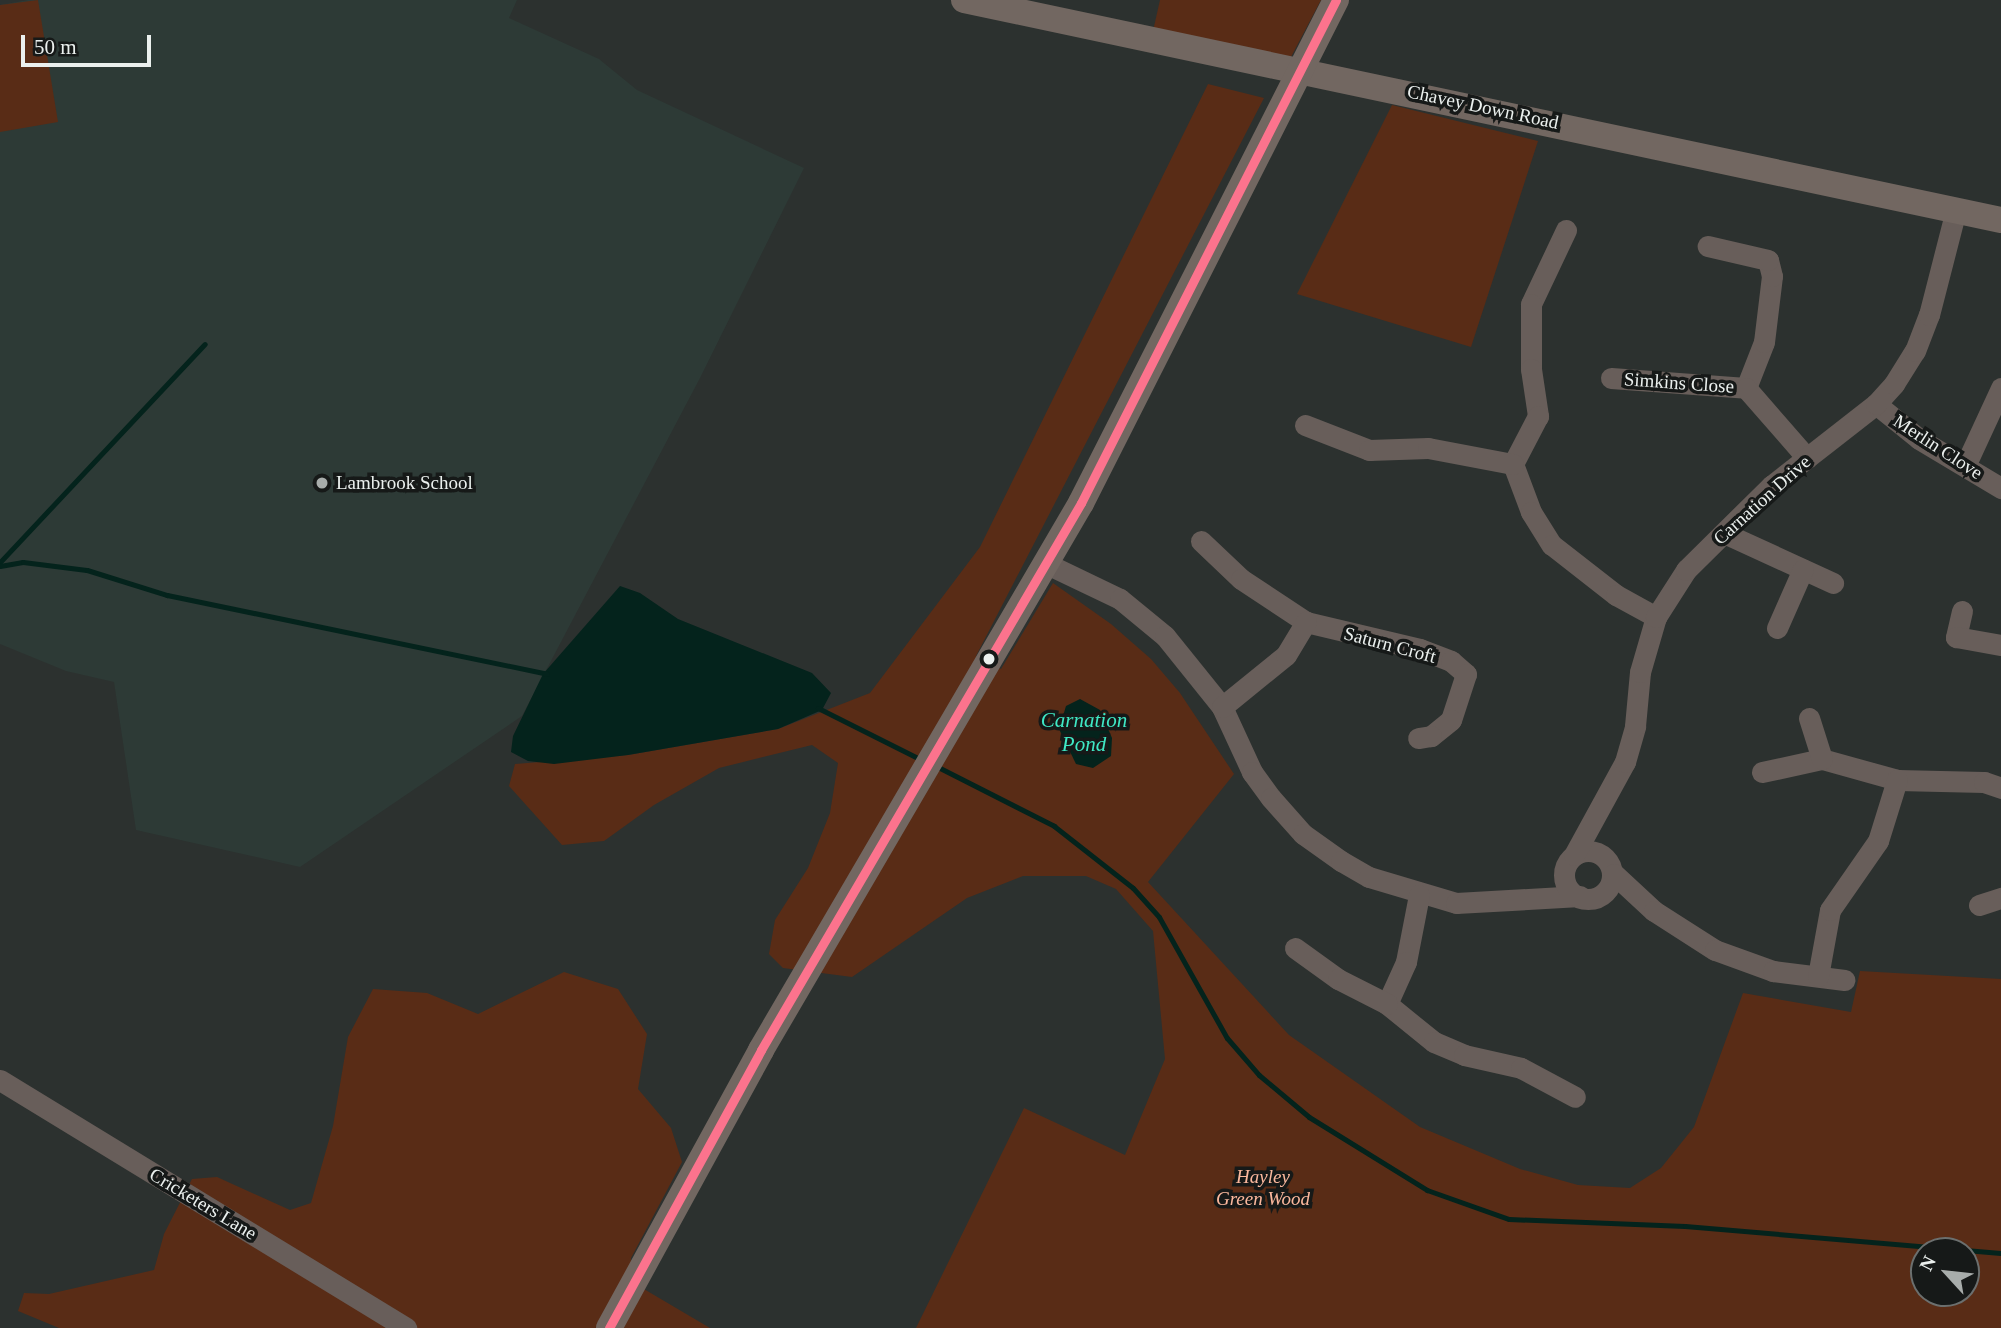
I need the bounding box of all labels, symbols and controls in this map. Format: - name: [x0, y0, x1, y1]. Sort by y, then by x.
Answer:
- scale bar: [24, 21, 154, 65]
- text: 50 m: [34, 35, 77, 59]
- street label: Chavey Down Road: [1405, 80, 1561, 134]
- street label: Simkins Close: [1623, 368, 1735, 398]
- street label: Merlin Clove: [1889, 410, 1987, 484]
- street label: Carnation Drive: [1709, 450, 1815, 550]
- place label: Lambrook School: [336, 472, 473, 494]
- marker: Lambrook School: [314, 475, 330, 491]
- street label: Saturn Croft: [1341, 622, 1439, 668]
- unlabelled marker: [982, 652, 996, 666]
- water label: Carnation Pond: [1041, 707, 1127, 757]
- street label: Cricketers Lane: [145, 1163, 261, 1245]
- park label: Hayley Green Wood: [1216, 1166, 1310, 1210]
- north arrow: [1910, 1237, 1980, 1307]
- text: N: [1915, 1252, 1940, 1274]

